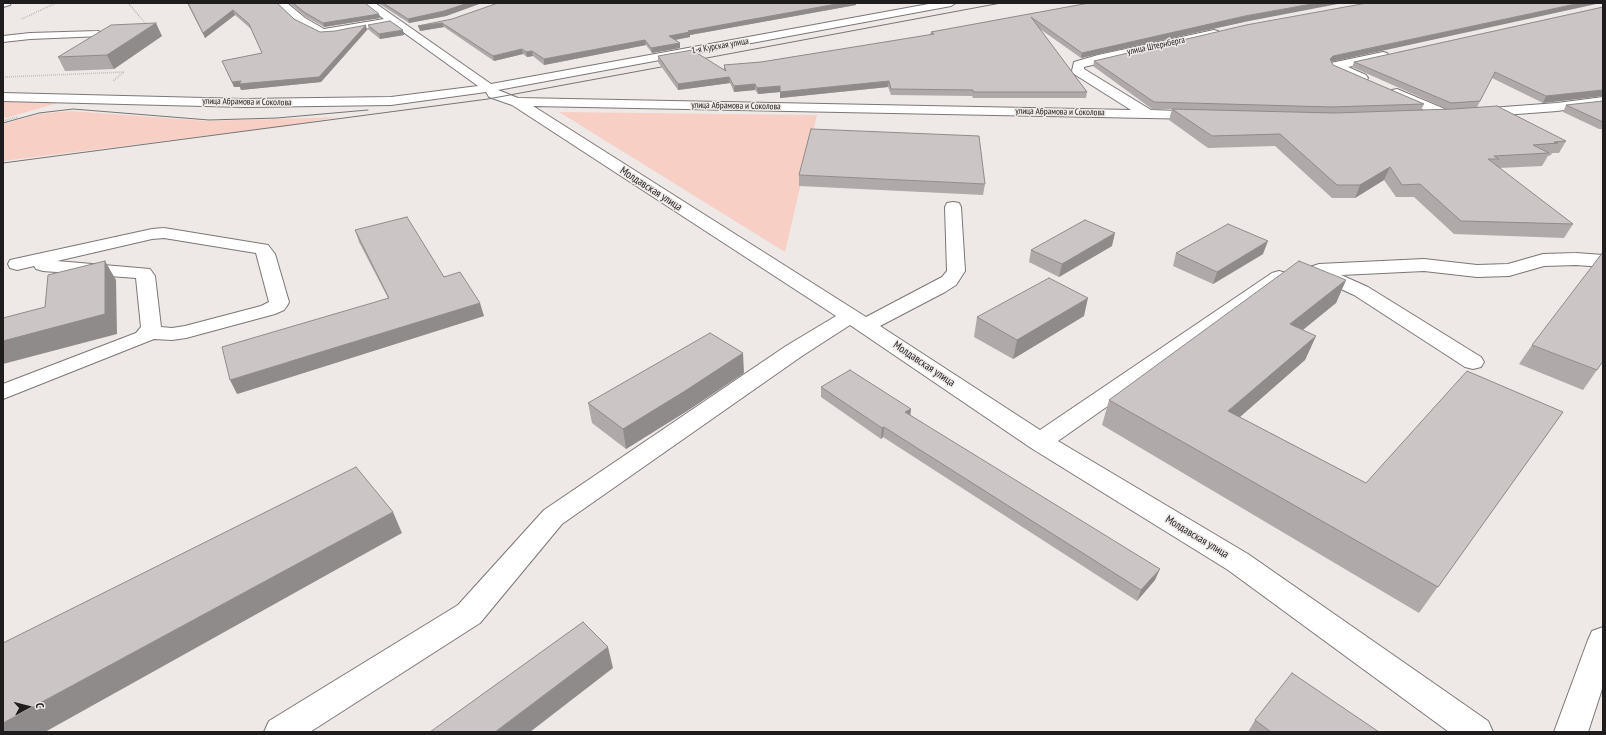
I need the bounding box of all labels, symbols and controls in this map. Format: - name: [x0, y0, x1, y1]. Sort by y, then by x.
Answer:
- street label: улица Штернберга: [1126, 35, 1186, 57]
- street label: 1-я Курская улица: [691, 36, 749, 56]
- street label: улица Абрамова и Соколова: [202, 96, 292, 108]
- street label: улица Абрамова и Соколова: [691, 100, 781, 112]
- street label: улица Абрамова и Соколова: [1015, 106, 1105, 118]
- street label: Молдавская улица: [617, 164, 685, 214]
- street label: Молдавская улица: [891, 339, 957, 389]
- street label: Молдавская улица: [1163, 513, 1231, 561]
- north arrow: [8, 687, 48, 727]
- text: С: [33, 702, 47, 709]

